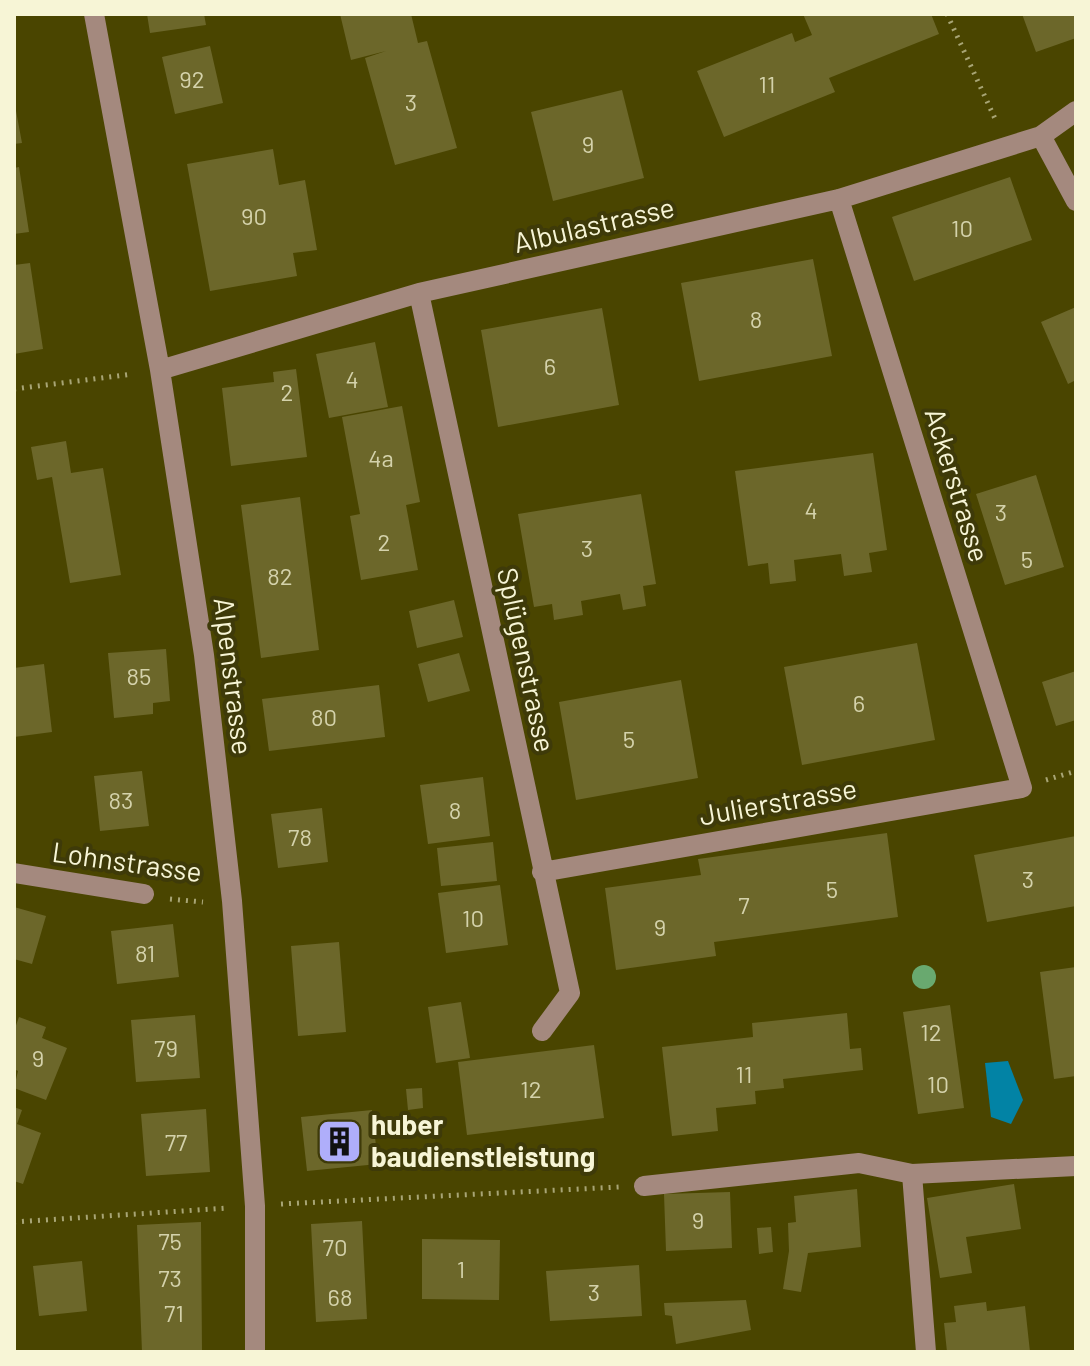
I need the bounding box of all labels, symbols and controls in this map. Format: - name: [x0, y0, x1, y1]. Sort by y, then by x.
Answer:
- house number: 92: [179, 64, 205, 93]
- house number: 11: [759, 69, 775, 98]
- house number: 3: [405, 87, 417, 116]
- house number: 9: [582, 129, 594, 158]
- street label: Albulastrasse: [510, 189, 678, 259]
- house number: 90: [241, 201, 267, 230]
- house number: 10: [951, 213, 973, 242]
- house number: 8: [750, 304, 762, 333]
- house number: 6: [544, 351, 556, 380]
- house number: 4: [345, 364, 359, 393]
- house number: 2: [281, 377, 293, 406]
- street label: Ackerstrasse: [918, 404, 997, 566]
- house number: 4a: [368, 443, 394, 472]
- house number: 4: [804, 495, 818, 524]
- house number: 3: [995, 497, 1007, 526]
- house number: 2: [378, 527, 390, 556]
- house number: 3: [581, 533, 593, 562]
- house number: 5: [1021, 544, 1033, 573]
- house number: 82: [267, 561, 293, 590]
- street label: Splügenstrasse: [491, 564, 563, 755]
- street label: Alpenstrasse: [207, 595, 261, 756]
- house number: 85: [127, 661, 151, 690]
- house number: 6: [853, 688, 865, 717]
- house number: 80: [311, 702, 337, 731]
- house number: 5: [623, 724, 635, 753]
- street label: Julierstrasse: [696, 770, 859, 832]
- house number: 83: [109, 785, 133, 814]
- house number: 8: [449, 795, 461, 824]
- house number: 78: [288, 822, 312, 851]
- street label: Lohnstrasse: [50, 834, 204, 888]
- house number: 3: [1022, 864, 1034, 893]
- house number: 5: [826, 874, 838, 903]
- house number: 7: [738, 890, 750, 919]
- house number: 10: [462, 903, 484, 932]
- house number: 9: [654, 912, 666, 941]
- house number: 81: [135, 938, 155, 967]
- house number: 12: [920, 1017, 942, 1046]
- house number: 79: [154, 1033, 178, 1062]
- house number: 9: [32, 1043, 44, 1072]
- house number: 11: [736, 1059, 752, 1088]
- house number: 10: [927, 1069, 949, 1098]
- house number: 12: [520, 1074, 542, 1103]
- place label: huber baudienstleistung: [371, 1107, 595, 1173]
- building icon: huber baudienstleistung: [316, 1117, 364, 1165]
- house number: 77: [165, 1127, 187, 1156]
- house number: 9: [692, 1205, 704, 1234]
- house number: 75: [158, 1226, 182, 1255]
- house number: 70: [323, 1232, 347, 1261]
- house number: 1: [457, 1254, 465, 1283]
- house number: 73: [158, 1263, 182, 1292]
- house number: 3: [588, 1277, 600, 1306]
- house number: 68: [328, 1282, 352, 1311]
- house number: 71: [164, 1298, 184, 1327]

